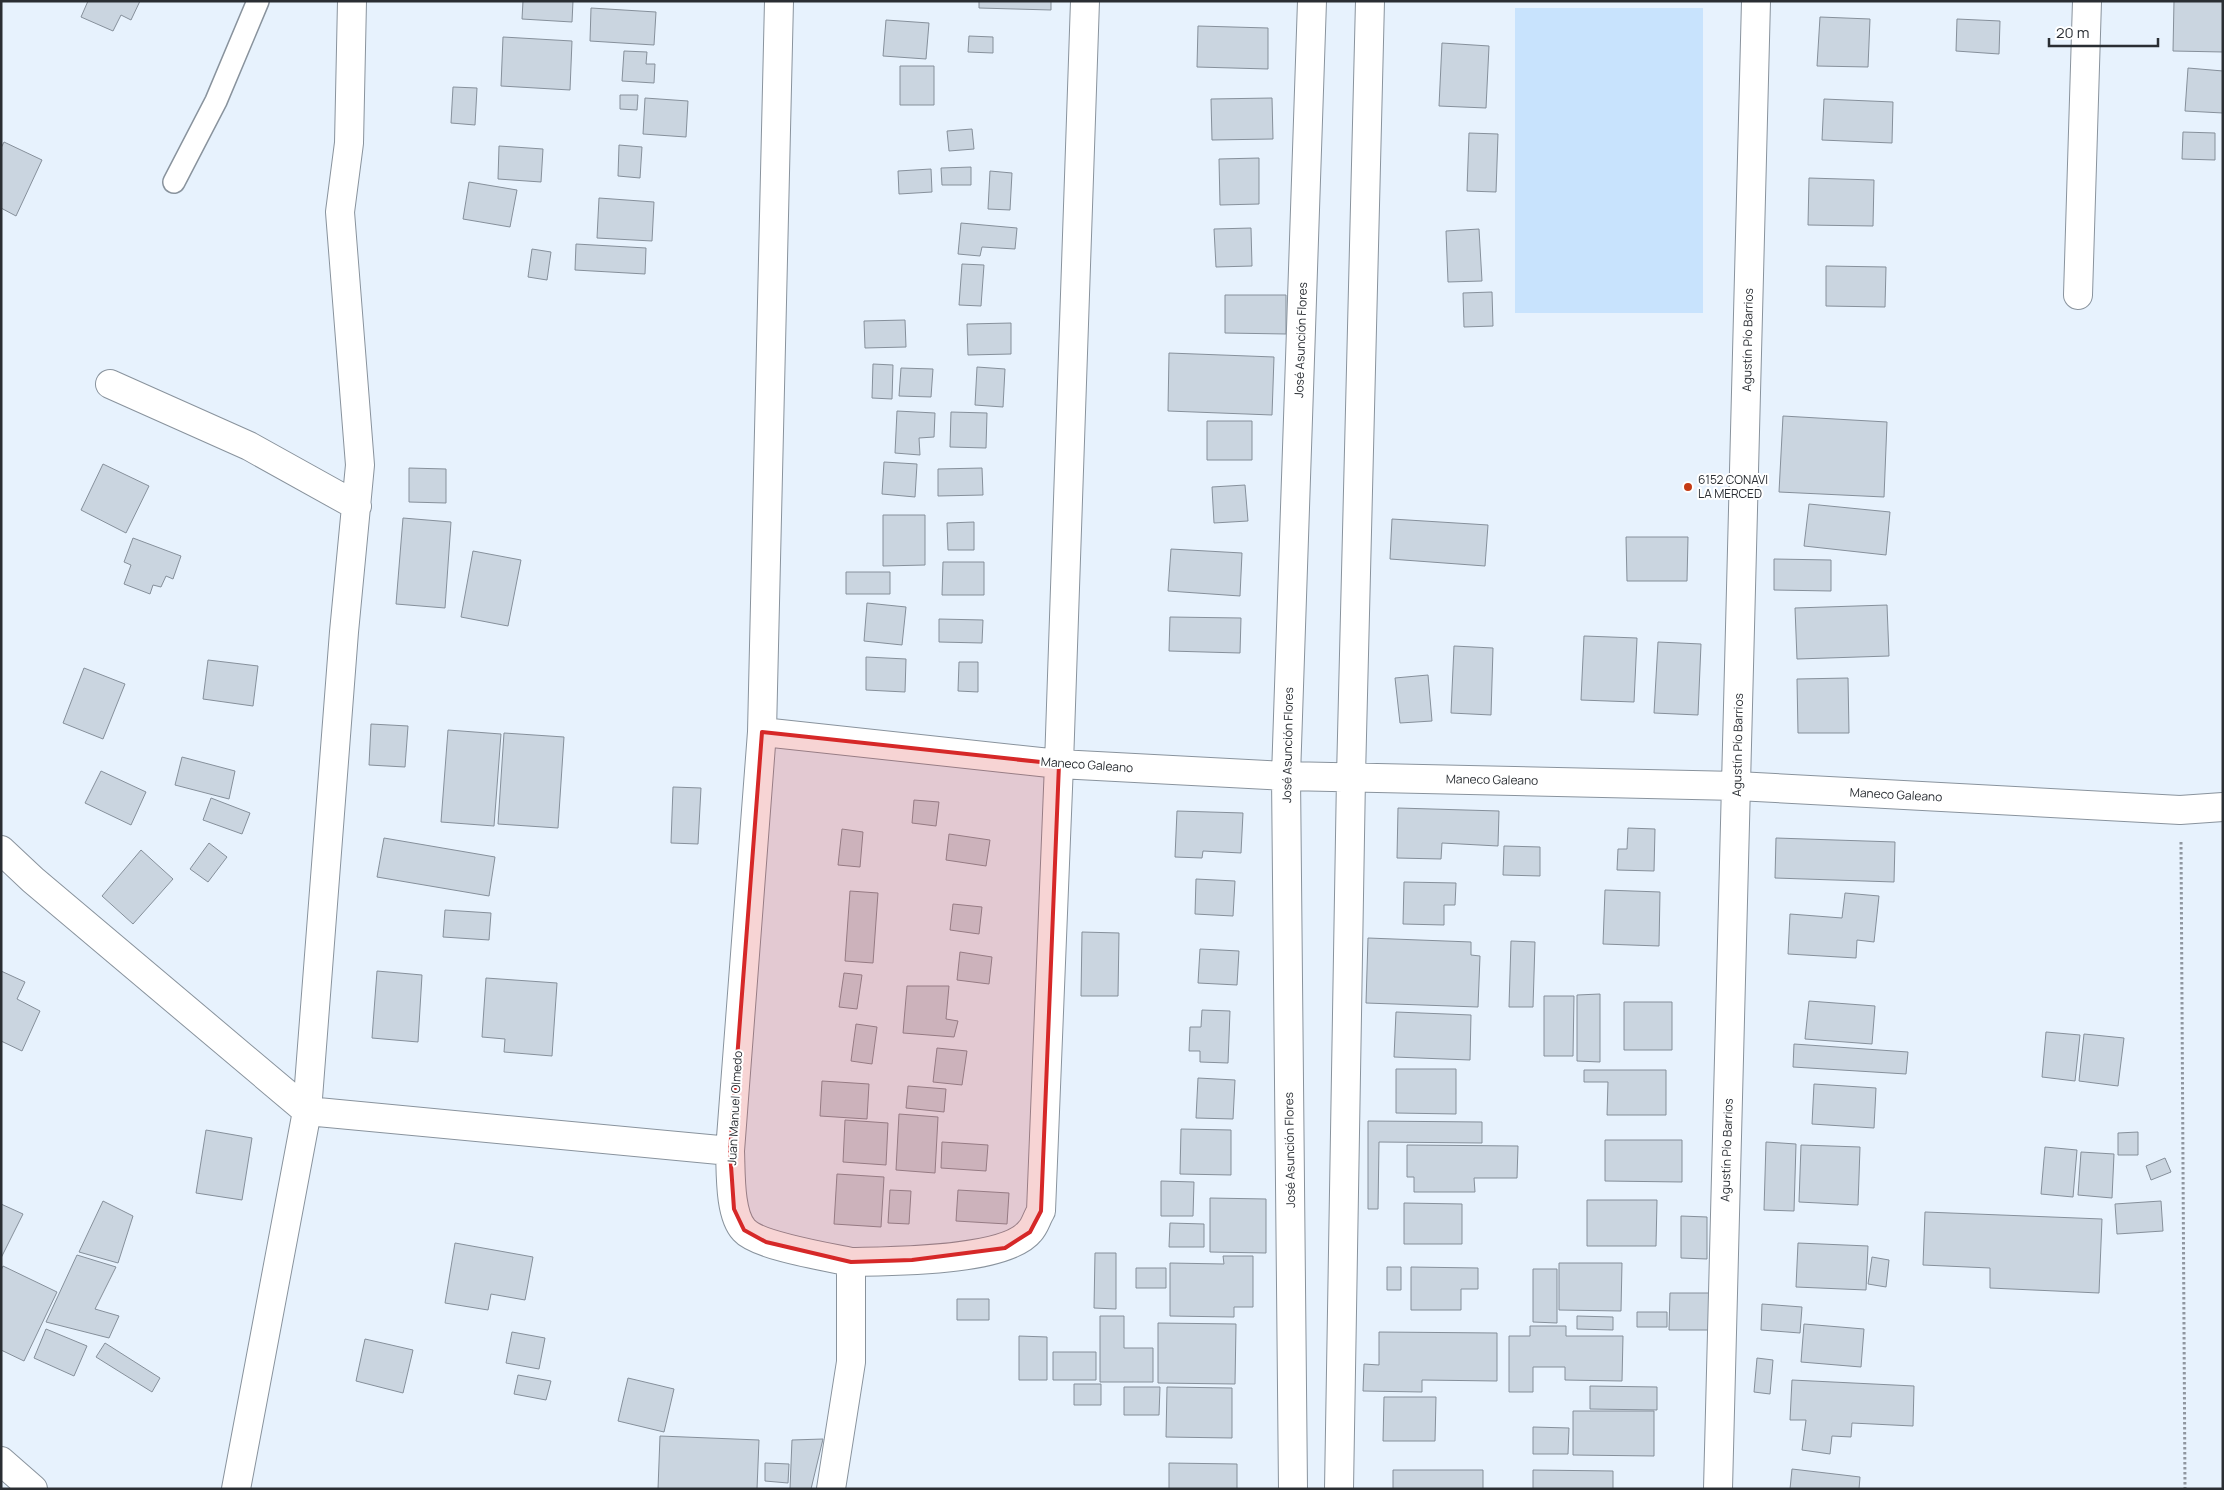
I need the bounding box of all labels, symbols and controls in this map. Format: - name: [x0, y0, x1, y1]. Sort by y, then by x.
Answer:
- scale bar: [2049, 15, 2158, 47]
- text: 20 m: [2056, 22, 2089, 43]
- street label: José Asunción Flores: [1290, 282, 1311, 398]
- street label: Agustín Pío Barrios: [1738, 288, 1757, 392]
- place label: 6152 CONAVI LA MERCED: [1698, 471, 1768, 502]
- marker: 6152 CONAVI LA MERCED: [1682, 481, 1694, 493]
- street label: José Asunción Flores: [1278, 687, 1297, 803]
- street label: Agustín Pío Barrios: [1728, 693, 1747, 797]
- street label: Maneco Galeano: [1040, 753, 1134, 776]
- street label: Maneco Galeano: [1446, 770, 1538, 789]
- street label: Maneco Galeano: [1849, 784, 1943, 805]
- street label: Juan Manuel Olmedo: [723, 1050, 746, 1166]
- street label: José Asunción Flores: [1280, 1092, 1299, 1208]
- street label: Agustín Pío Barrios: [1716, 1098, 1737, 1202]

